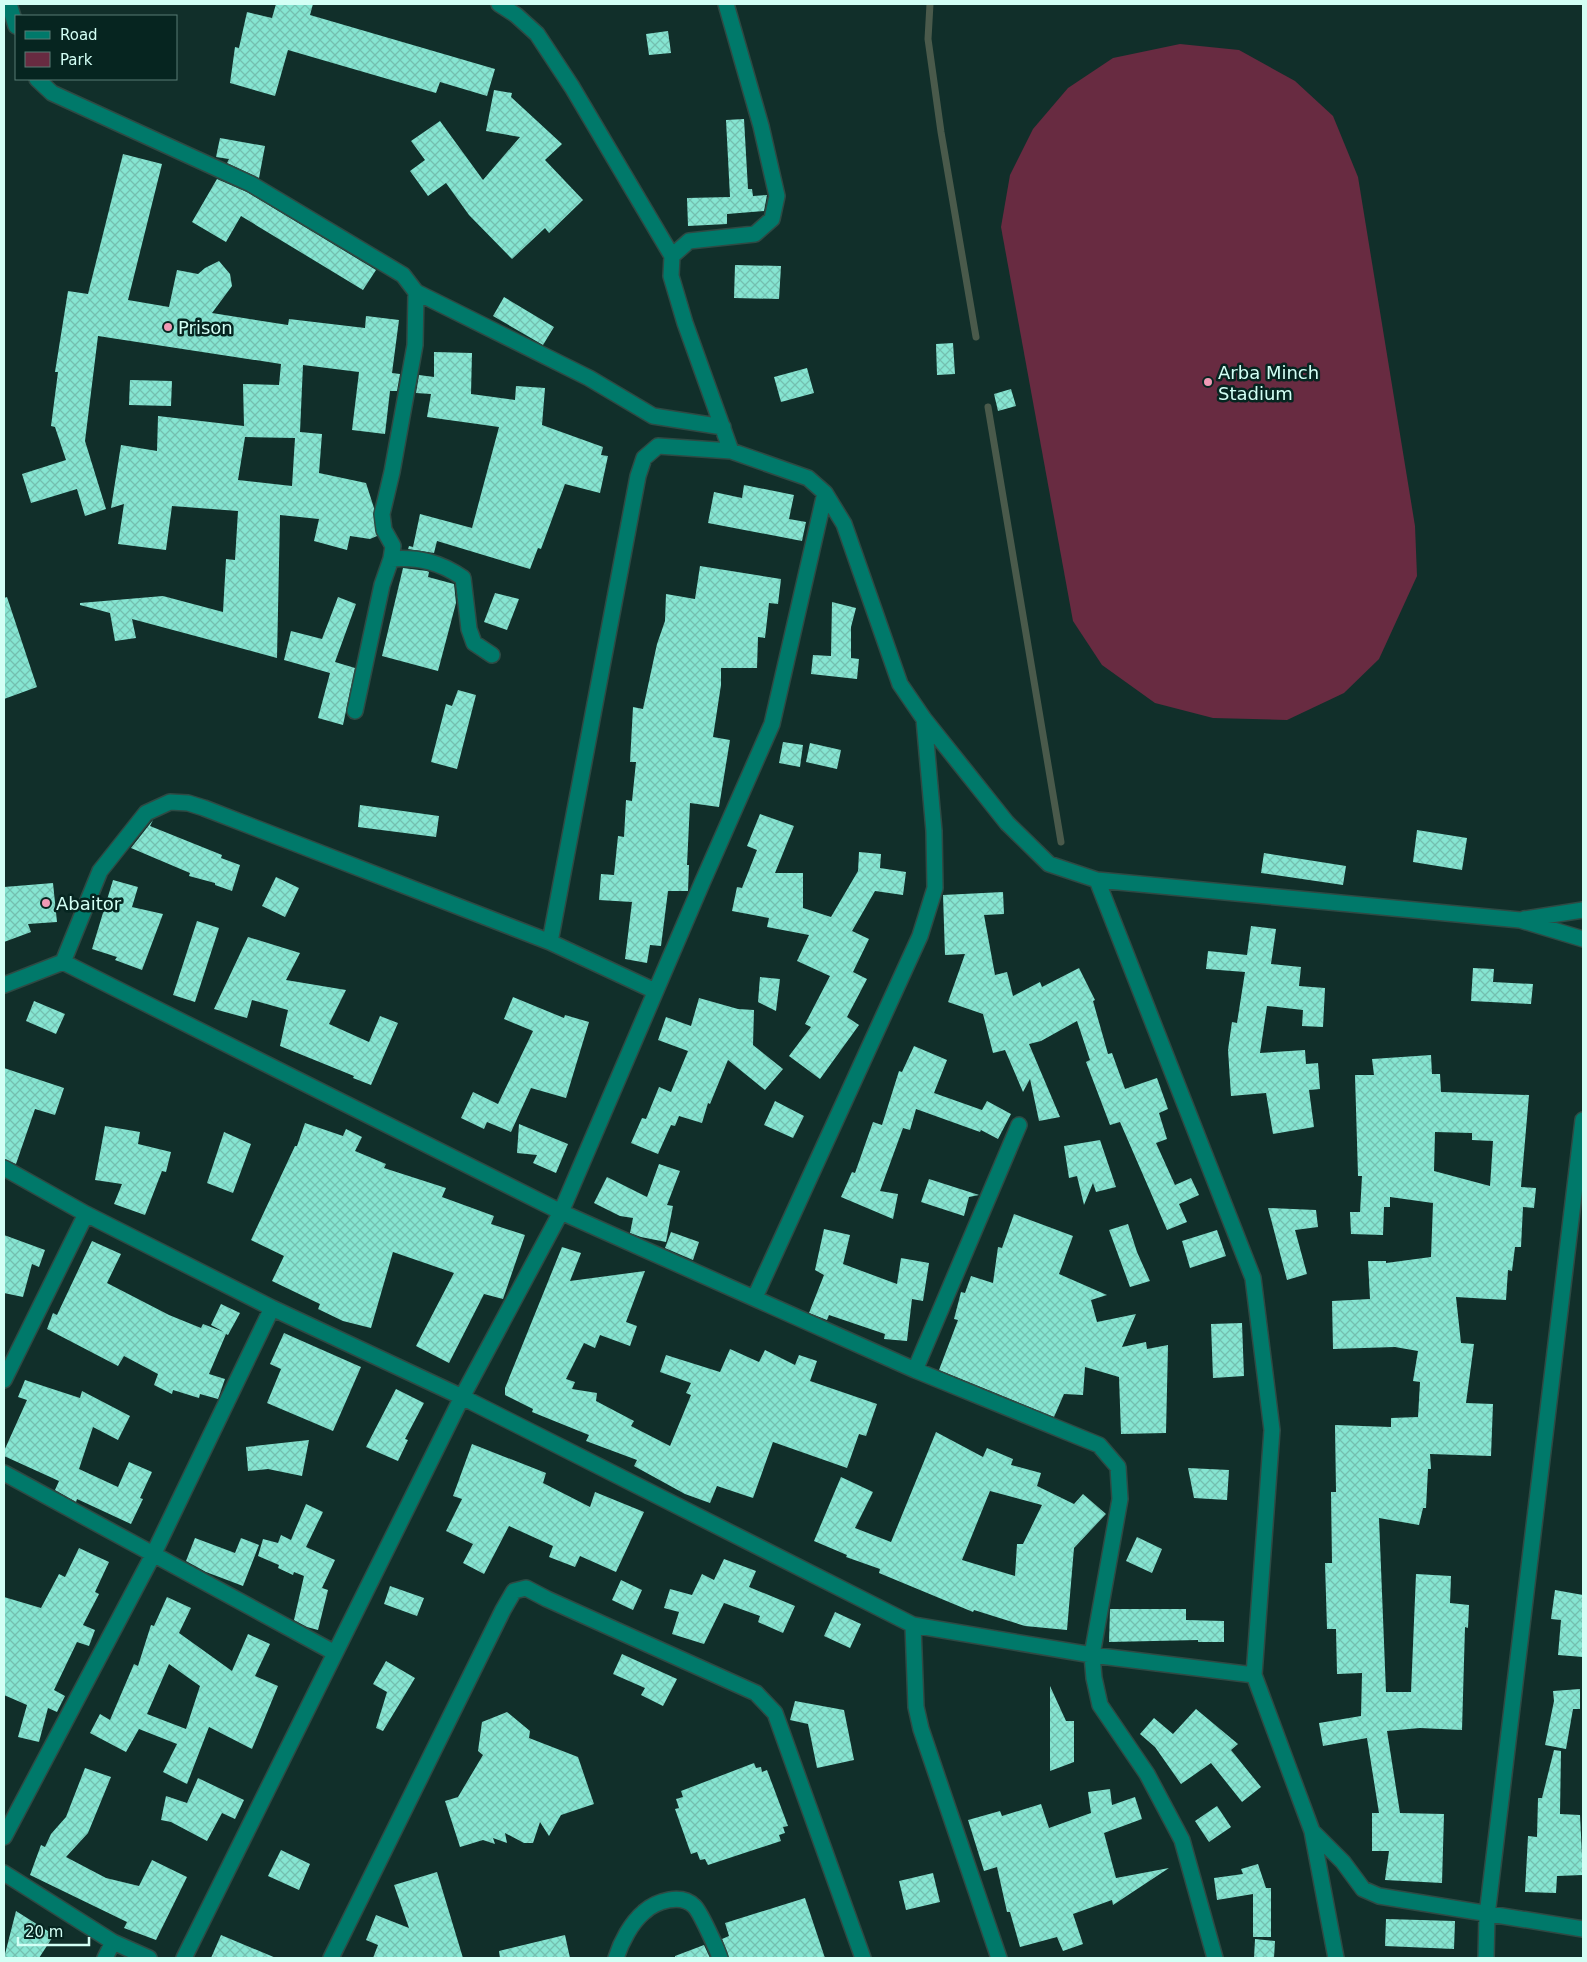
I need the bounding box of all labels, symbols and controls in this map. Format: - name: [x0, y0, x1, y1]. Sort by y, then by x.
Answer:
- legend: [15, 15, 178, 80]
- text: Road: [60, 26, 98, 44]
- text: Park: [60, 51, 93, 69]
- place label: Prison: [178, 317, 233, 338]
- marker: Prison: [162, 321, 174, 333]
- place label: Arba Minch Stadium: [1218, 362, 1319, 404]
- marker: Arba Minch Stadium: [1202, 376, 1214, 388]
- place label: Abaitor: [56, 893, 122, 914]
- marker: Abaitor: [40, 897, 52, 909]
- scale bar: [18, 1914, 89, 1946]
- text: 20 m: [25, 1923, 63, 1941]

